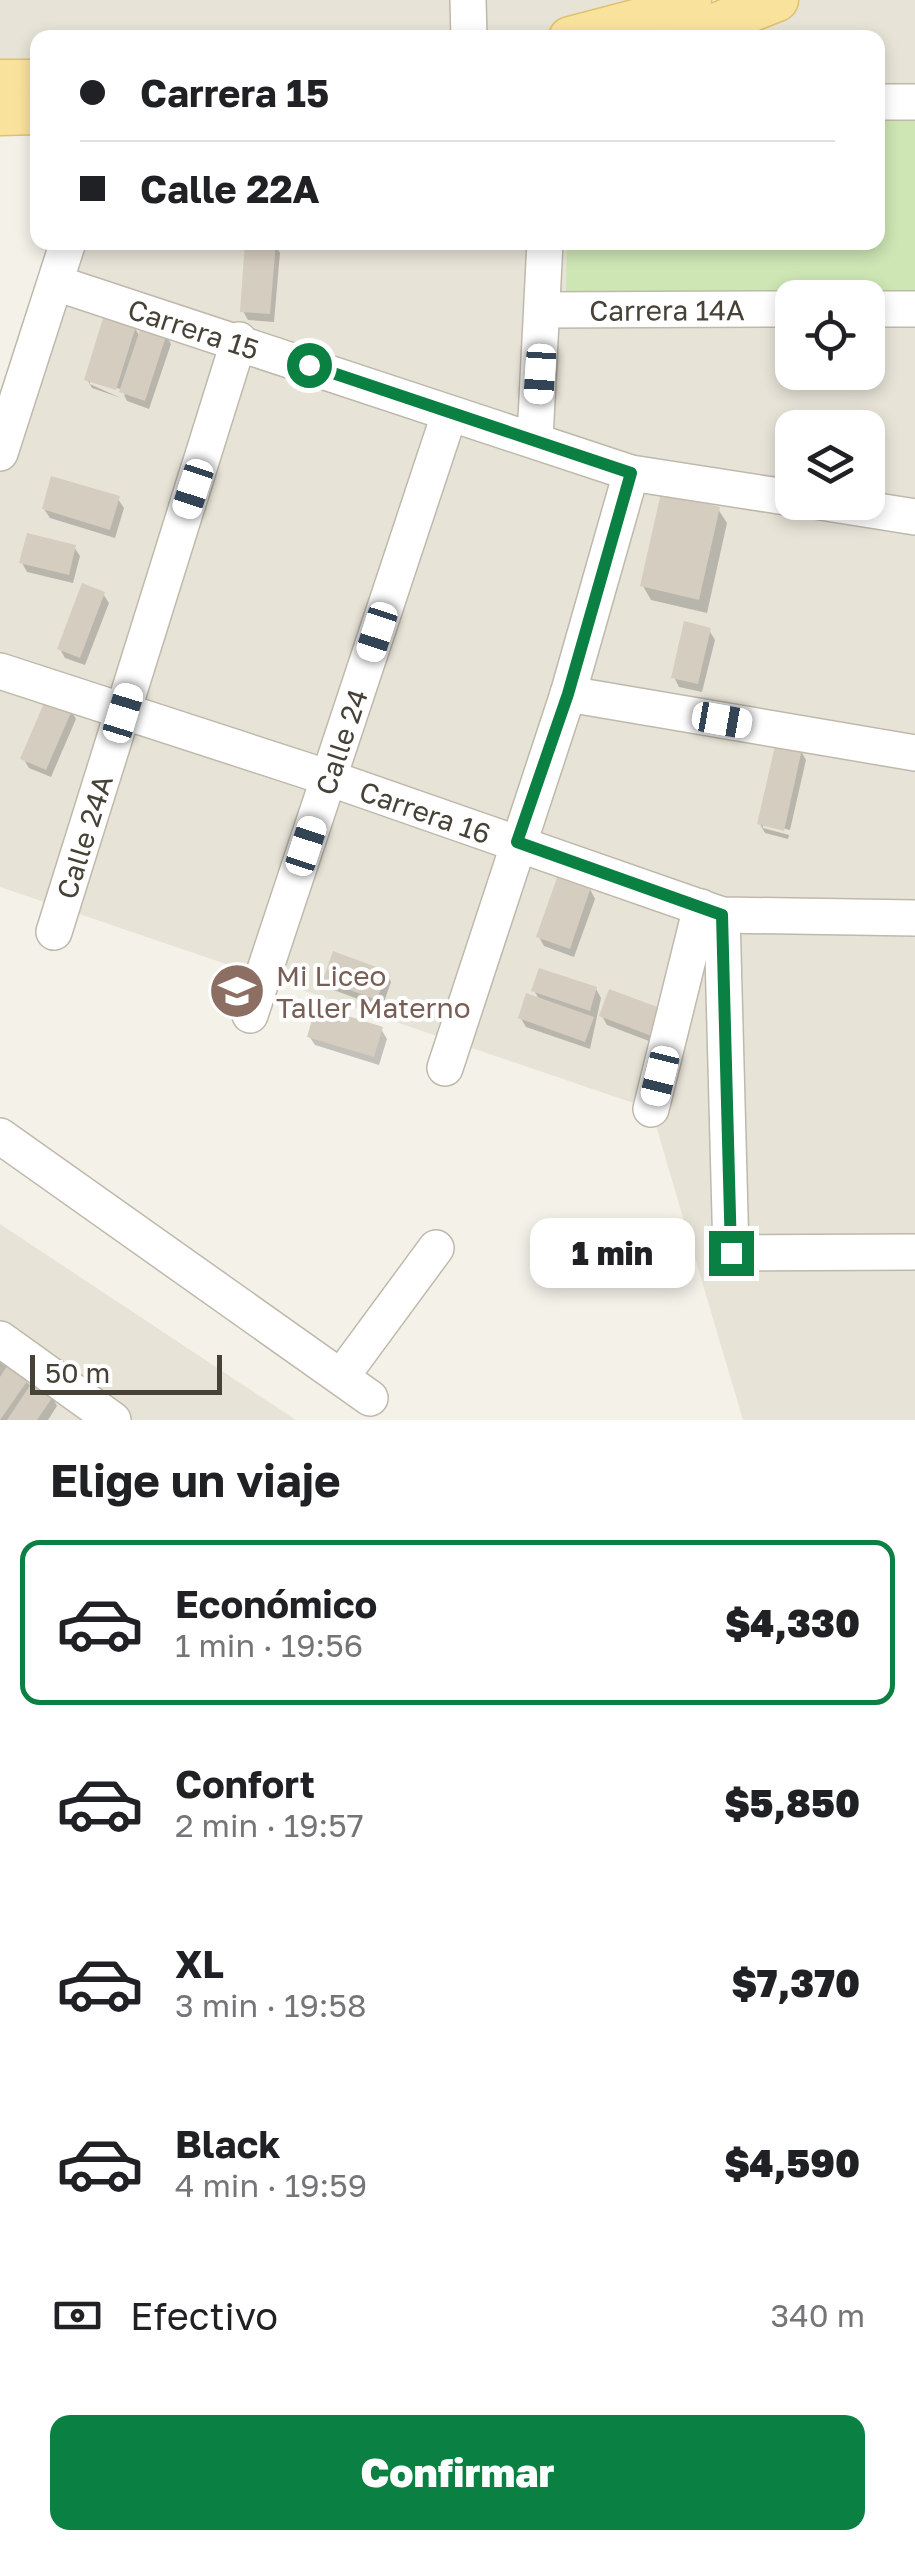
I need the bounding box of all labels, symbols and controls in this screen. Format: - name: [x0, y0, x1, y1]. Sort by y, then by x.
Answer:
- text: Carrera 15: [140, 70, 329, 115]
- text: Calle 22A: [140, 166, 320, 211]
- map controls: [775, 280, 885, 520]
- button: locate: [775, 280, 885, 390]
- street label: Carrera 15: [124, 291, 263, 365]
- street label: Carrera 14A: [589, 293, 745, 326]
- route start: [287, 343, 332, 388]
- car: [523, 343, 557, 405]
- button: layers: [775, 410, 885, 520]
- car: [169, 456, 217, 522]
- car: [353, 599, 401, 665]
- car: [100, 680, 146, 746]
- street label: Calle 24: [308, 685, 374, 799]
- car: [690, 700, 754, 740]
- street label: Calle 24A: [49, 770, 119, 903]
- street label: Carrera 16: [355, 774, 495, 850]
- car: [282, 813, 330, 879]
- place label: Mi Liceo Taller Materno: [276, 959, 470, 1024]
- school or university icon: Mi Liceo Taller Materno: [207, 961, 267, 1021]
- car: [638, 1043, 682, 1109]
- callout: 1 min: [531, 1218, 696, 1288]
- route end: [709, 1231, 754, 1276]
- text: 1 min: [572, 1234, 653, 1272]
- scale bar: [30, 1350, 222, 1394]
- text: 50 m: [45, 1356, 110, 1389]
- text: Elige un viaje: [50, 1453, 341, 1507]
- icon: car: [55, 1578, 145, 1668]
- text: Económico: [175, 1581, 377, 1626]
- text: $4,330: [725, 1600, 860, 1645]
- text: 1 min · 19:56: [175, 1626, 363, 1664]
- icon: car: [55, 1758, 145, 1848]
- text: Confort: [175, 1761, 315, 1806]
- text: $5,850: [724, 1780, 860, 1825]
- text: 2 min · 19:57: [175, 1806, 364, 1844]
- icon: car: [55, 1938, 145, 2028]
- text: XL: [175, 1941, 224, 1986]
- text: $7,370: [731, 1960, 860, 2005]
- text: 3 min · 19:58: [175, 1986, 366, 2024]
- icon: car: [55, 2118, 145, 2208]
- text: Black: [175, 2121, 280, 2166]
- text: $4,590: [724, 2140, 860, 2185]
- text: 4 min · 19:59: [175, 2166, 367, 2204]
- icon: cash: [50, 2288, 105, 2343]
- text: Efectivo: [130, 2293, 278, 2338]
- text: 340 m: [771, 2296, 865, 2334]
- button: Confirmar: [50, 2415, 865, 2530]

